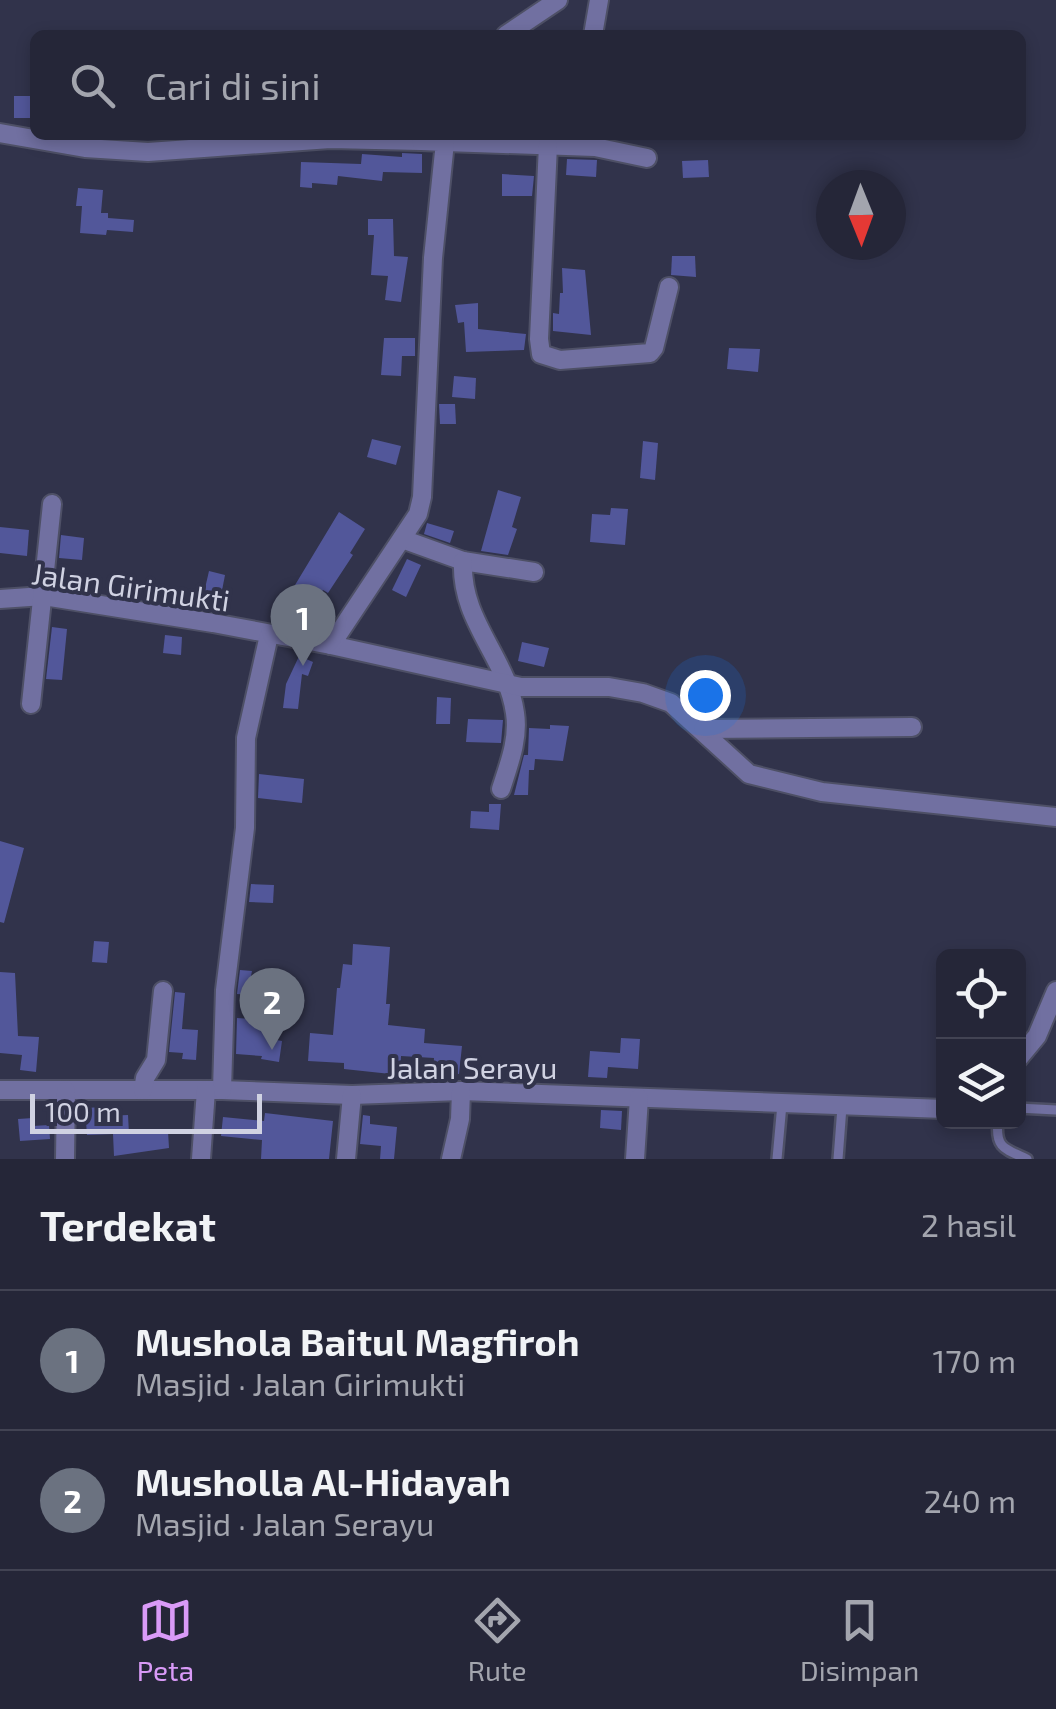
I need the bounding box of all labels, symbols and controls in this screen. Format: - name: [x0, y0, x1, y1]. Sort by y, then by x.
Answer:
- search box: [30, 30, 1026, 140]
- icon: search: [65, 58, 120, 113]
- text: Cari di sini: [145, 62, 321, 108]
- north arrow: [816, 170, 906, 260]
- street label: Jalan Girimukti: [30, 554, 232, 618]
- pin: 1: [270, 584, 336, 666]
- your location: [680, 670, 731, 721]
- map controls: [936, 949, 1026, 1129]
- button: locate: [936, 949, 1026, 1039]
- pin: 2: [240, 968, 304, 1050]
- button: layers: [936, 1039, 1026, 1129]
- street label: Jalan Serayu: [387, 1049, 557, 1085]
- scale bar: [30, 1089, 262, 1134]
- text: 100 m: [45, 1094, 121, 1128]
- text: Terdekat: [40, 1199, 216, 1249]
- text: 2 hasil: [921, 1205, 1016, 1243]
- text: Mushola Baitul Magfiroh: [135, 1318, 580, 1364]
- text: 1: [66, 1341, 79, 1379]
- text: 170 m: [932, 1341, 1016, 1379]
- text: Masjid · Jalan Girimukti: [135, 1364, 465, 1402]
- text: Musholla Al-Hidayah: [135, 1458, 511, 1504]
- text: 2: [63, 1481, 82, 1519]
- text: 240 m: [924, 1481, 1016, 1519]
- text: Masjid · Jalan Serayu: [135, 1504, 434, 1542]
- tab: Peta: [137, 1593, 194, 1687]
- tab: Rute: [468, 1593, 527, 1687]
- tab: Disimpan: [800, 1593, 919, 1687]

